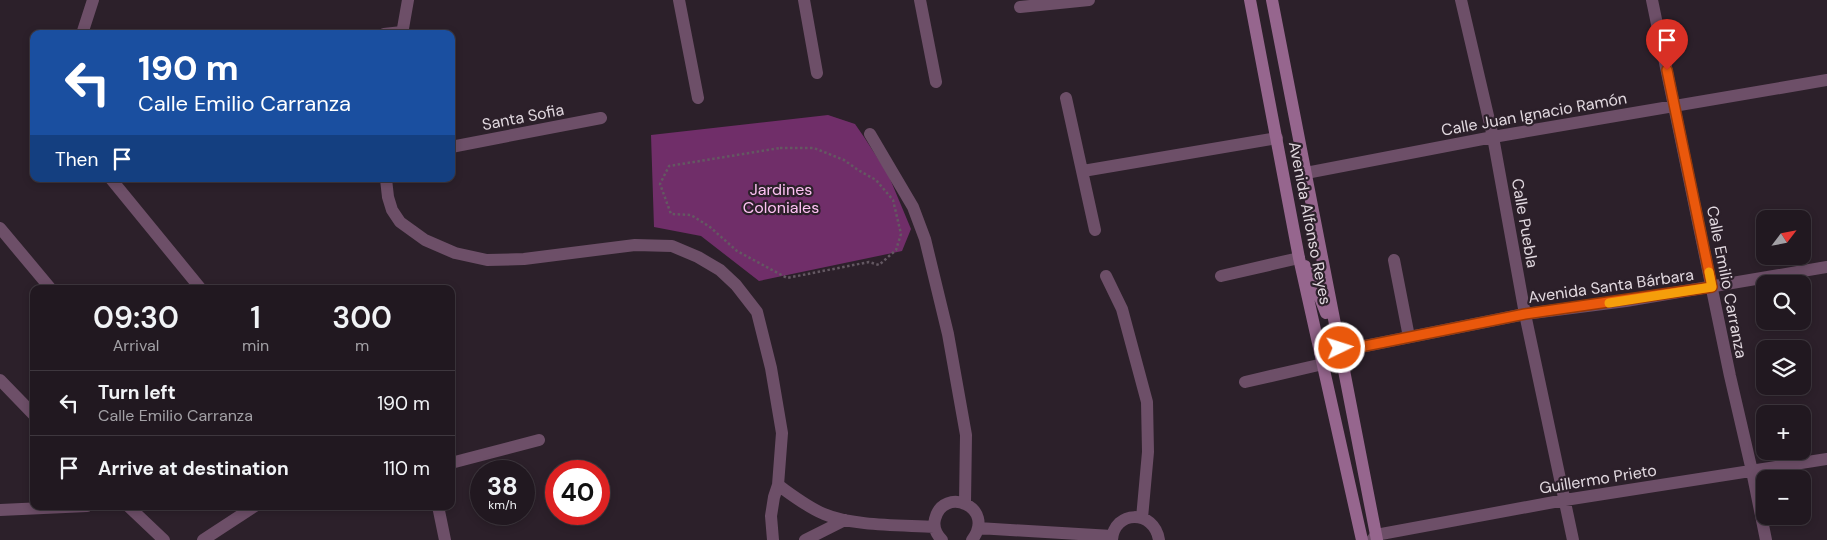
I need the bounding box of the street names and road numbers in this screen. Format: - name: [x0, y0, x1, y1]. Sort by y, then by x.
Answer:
- street label: Calle Juan Ignacio Ramón: [1440, 87, 1628, 141]
- street label: Santa Sofia: [480, 99, 566, 135]
- street label: Avenida Alfonso Reyes: [1284, 140, 1336, 306]
- street label: Calle Puebla: [1507, 177, 1543, 269]
- street label: Calle Emilio Carranza: [1702, 204, 1752, 360]
- street label: Avenida Santa Bárbara: [1527, 264, 1695, 308]
- street label: Guillermo Prieto: [1538, 459, 1658, 499]

